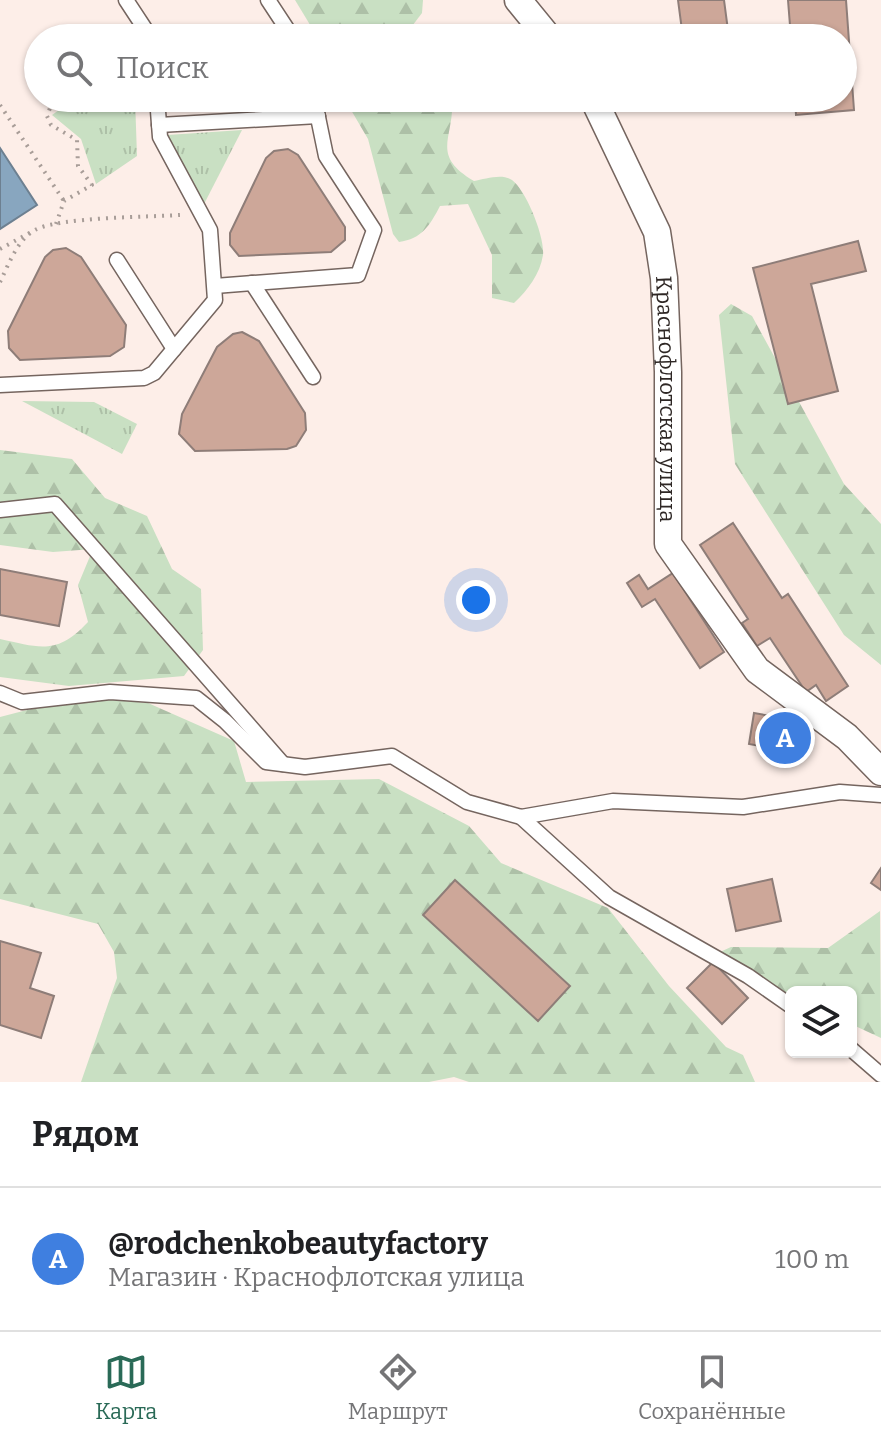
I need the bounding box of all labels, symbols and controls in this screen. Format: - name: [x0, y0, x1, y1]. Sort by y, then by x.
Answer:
- search box: [24, 24, 857, 112]
- icon: search: [52, 46, 96, 90]
- text: Поиск: [116, 50, 209, 86]
- street label: Краснофлотская улица: [650, 275, 682, 522]
- your location: [456, 580, 496, 620]
- pin: A: [759, 708, 811, 768]
- map controls: [785, 986, 857, 1058]
- button: layers: [785, 986, 857, 1058]
- text: Рядом: [32, 1114, 139, 1155]
- text: @rodchenkobeautyfactory: [108, 1226, 488, 1262]
- text: A: [49, 1244, 67, 1275]
- text: 100 m: [775, 1244, 849, 1275]
- text: Магазин · Краснофлотская улица: [108, 1262, 525, 1293]
- tab: Карта: [95, 1350, 157, 1425]
- tab: Маршрут: [348, 1350, 447, 1425]
- tab: Сохранённые: [638, 1350, 786, 1425]

